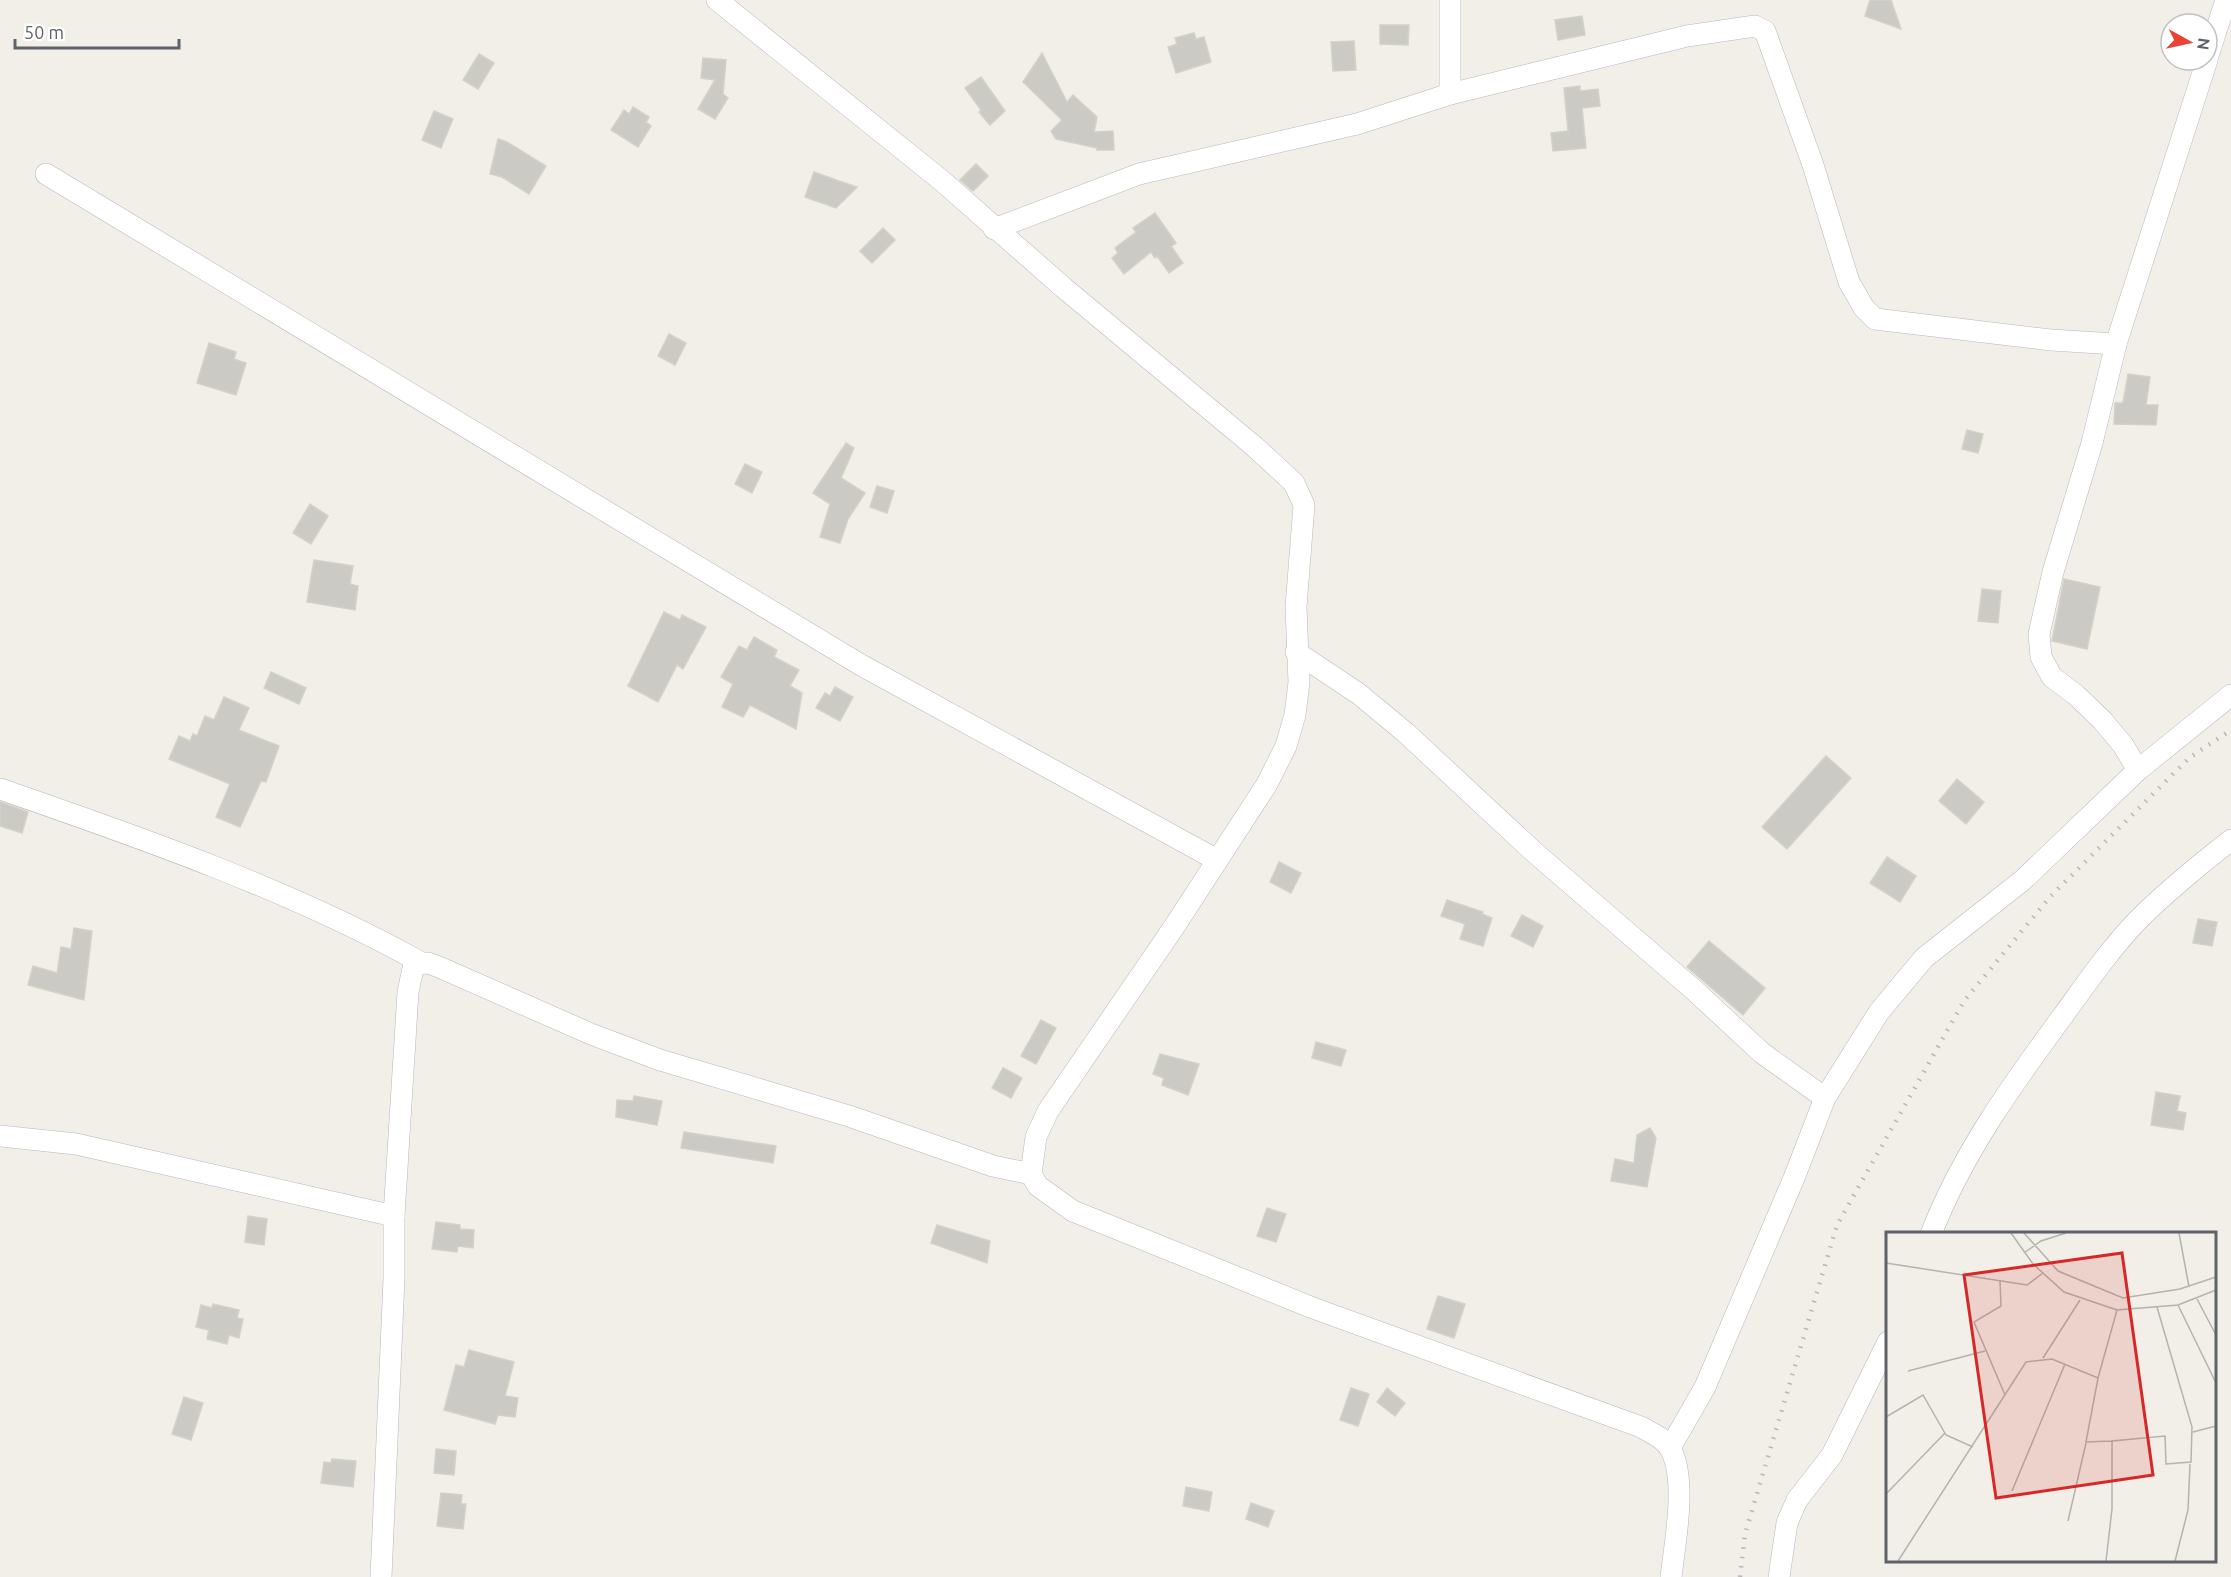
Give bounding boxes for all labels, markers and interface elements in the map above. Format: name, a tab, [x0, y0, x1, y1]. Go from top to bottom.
scale bar	[15, 12, 178, 50]
north arrow	[2159, 12, 2219, 72]
text: 50 m	[24, 22, 64, 42]
text: N	[2194, 37, 2214, 51]
inset map	[1886, 1232, 2216, 1562]

